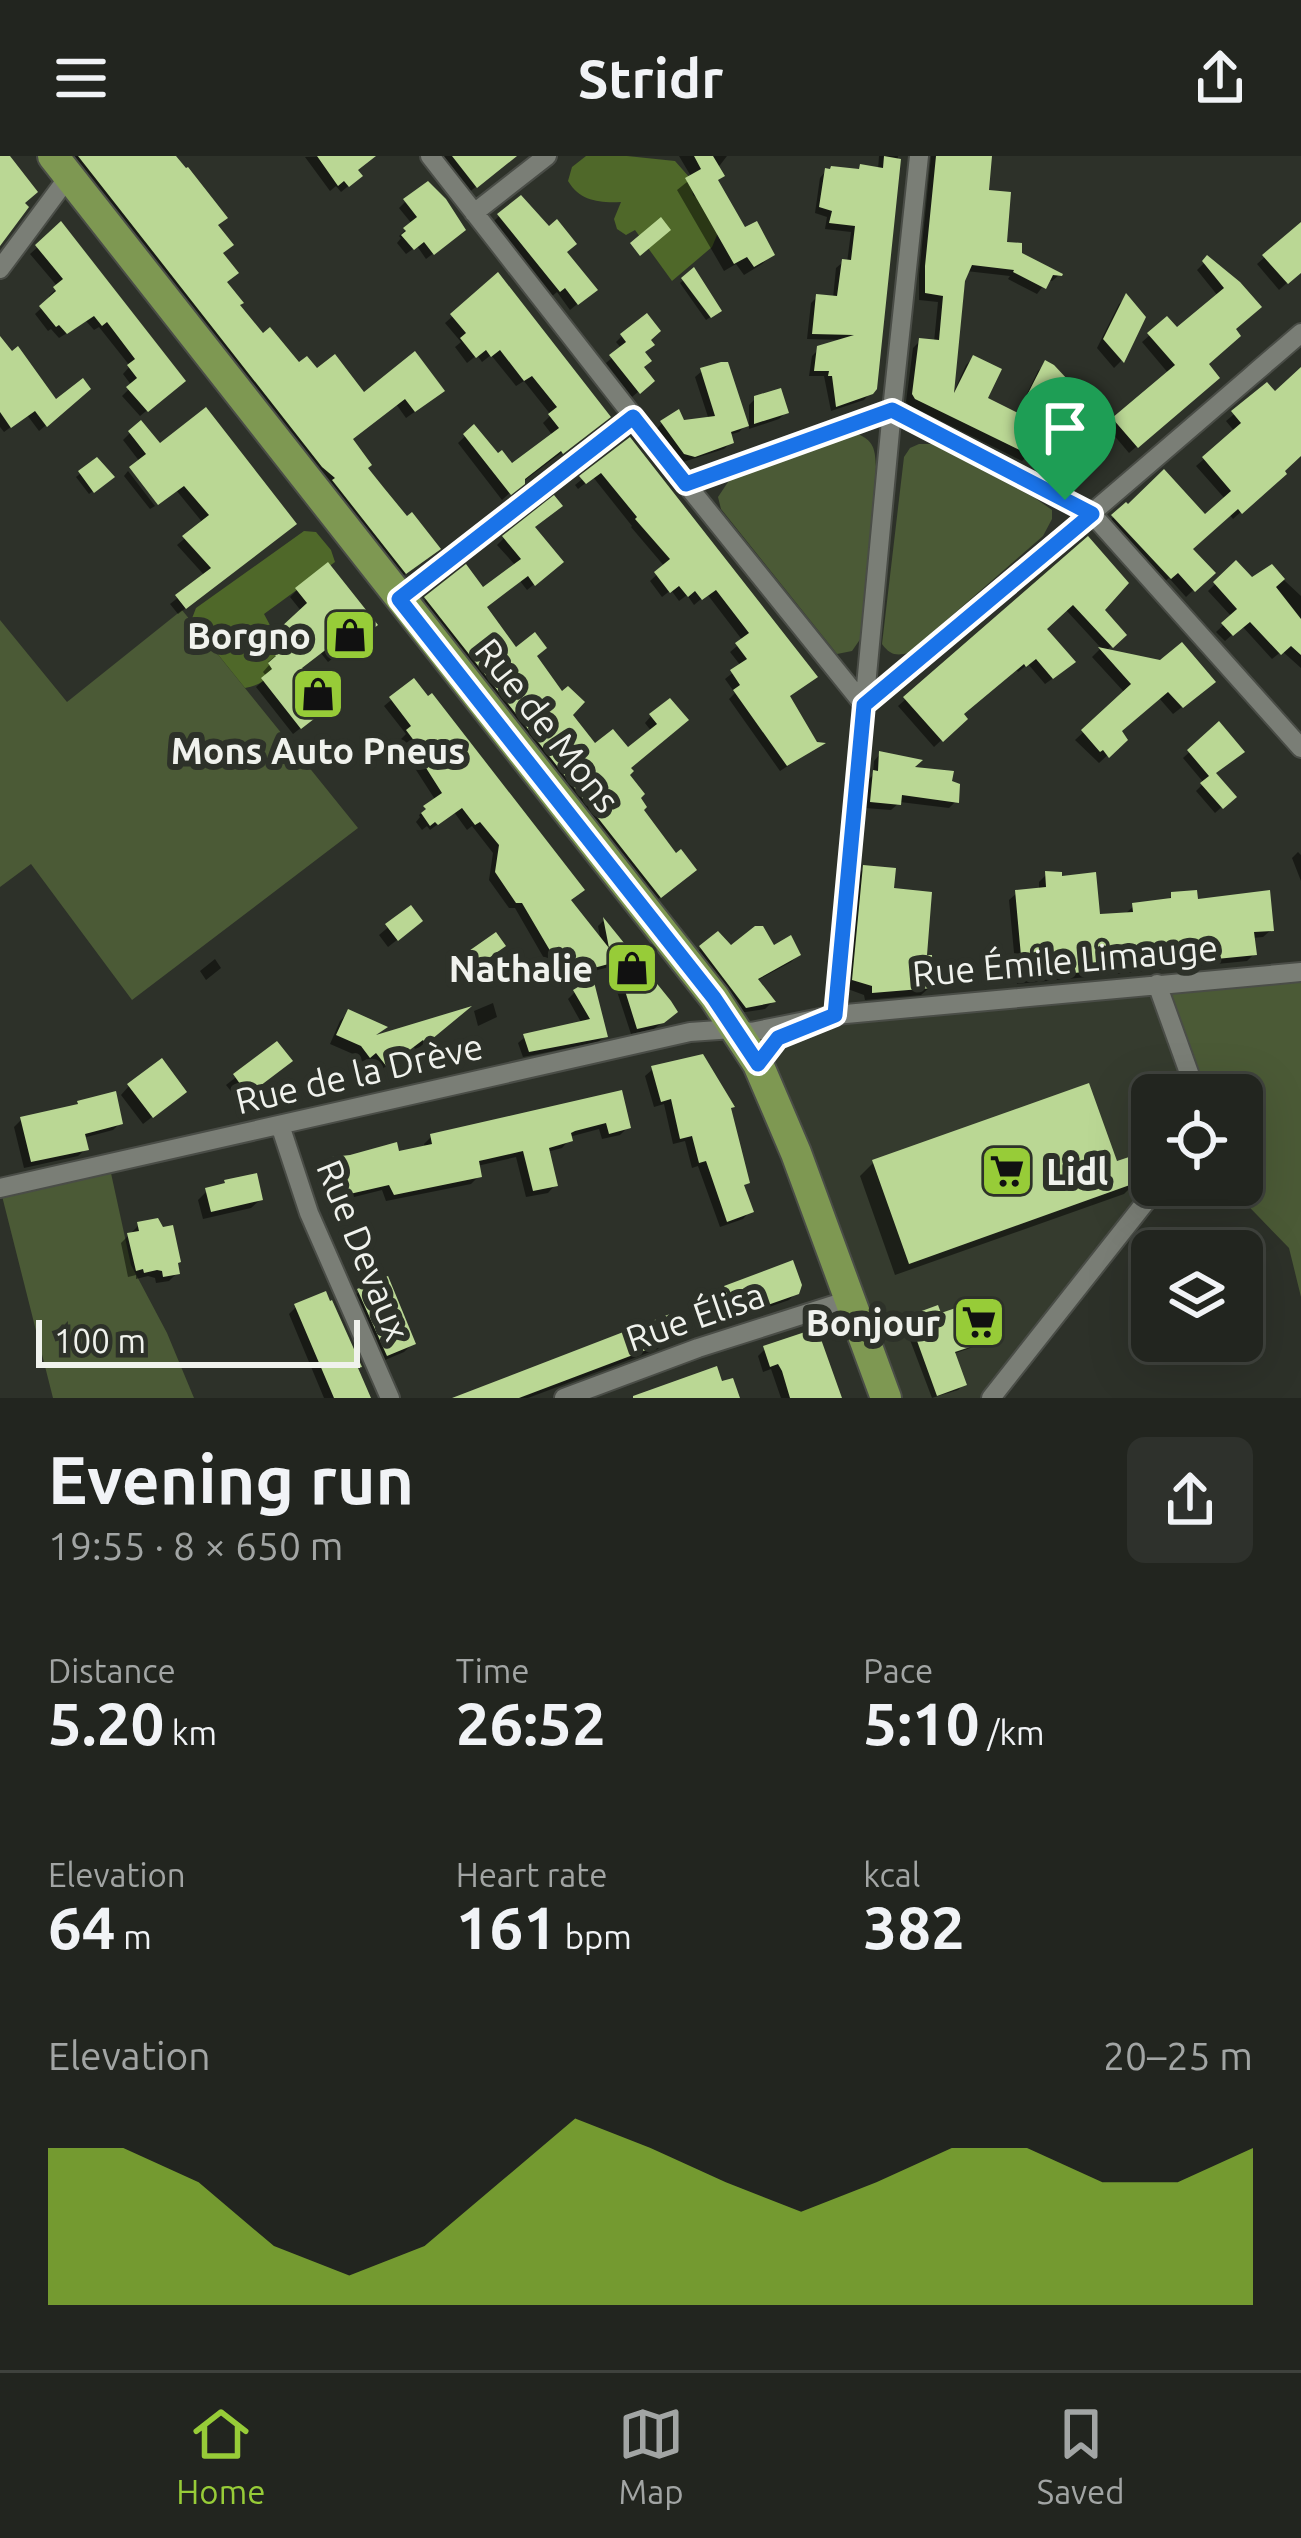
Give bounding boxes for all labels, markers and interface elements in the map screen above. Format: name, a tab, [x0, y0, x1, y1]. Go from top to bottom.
icon: menu	[48, 45, 114, 111]
icon: share	[1187, 45, 1253, 111]
text: Stridr	[578, 48, 723, 108]
pin	[1014, 377, 1116, 500]
icon: arrive	[1032, 395, 1098, 461]
shop icon: Borgno	[322, 607, 378, 663]
place label: Borgno	[187, 615, 311, 656]
street label: Rue de Mons	[468, 630, 628, 820]
shop icon: Mons Auto Pneus	[290, 666, 346, 722]
place label: Mons Auto Pneus	[171, 730, 465, 771]
street label: Rue Émile Limauge	[911, 926, 1219, 994]
shop icon: Nathalie	[604, 940, 660, 996]
place label: Nathalie	[449, 948, 593, 989]
street label: Rue de la Drève	[231, 1025, 487, 1121]
map controls	[1131, 1074, 1263, 1362]
button: locate	[1131, 1074, 1263, 1206]
supermarket icon: Lidl	[979, 1143, 1035, 1199]
place label: Lidl	[1046, 1151, 1108, 1192]
street label: Rue Devaux	[309, 1154, 419, 1346]
button: layers	[1131, 1230, 1263, 1362]
street label: Rue Élisa	[620, 1273, 770, 1359]
supermarket icon: Bonjour	[951, 1294, 1007, 1350]
place label: Bonjour	[806, 1302, 940, 1343]
scale bar	[36, 1314, 360, 1367]
text: 100 m	[54, 1322, 146, 1359]
button: share	[1127, 1437, 1253, 1563]
text: Evening run	[48, 1442, 414, 1516]
text: 19:55 · 8 × 650 m	[48, 1524, 343, 1567]
text: Distance	[48, 1652, 176, 1689]
text: Time	[456, 1652, 529, 1689]
text: Pace	[863, 1652, 933, 1689]
text: 5.20	[48, 1689, 164, 1756]
text: 26:52	[456, 1689, 606, 1756]
text: 5:10	[863, 1689, 980, 1756]
text: km	[164, 1714, 217, 1751]
text: /km	[980, 1714, 1045, 1751]
text: Elevation	[48, 1856, 186, 1893]
text: Heart rate	[456, 1856, 607, 1893]
text: kcal	[863, 1856, 920, 1893]
text: 64	[48, 1893, 116, 1960]
text: 161	[456, 1893, 557, 1960]
text: 382	[863, 1893, 965, 1960]
text: m	[116, 1918, 152, 1955]
text: bpm	[557, 1918, 632, 1955]
text: Elevation	[48, 2034, 211, 2077]
text: 20–25 m	[1103, 2034, 1253, 2077]
tab: Home	[176, 2401, 265, 2510]
tab: Map	[618, 2401, 684, 2510]
tab: Saved	[1037, 2401, 1125, 2510]

